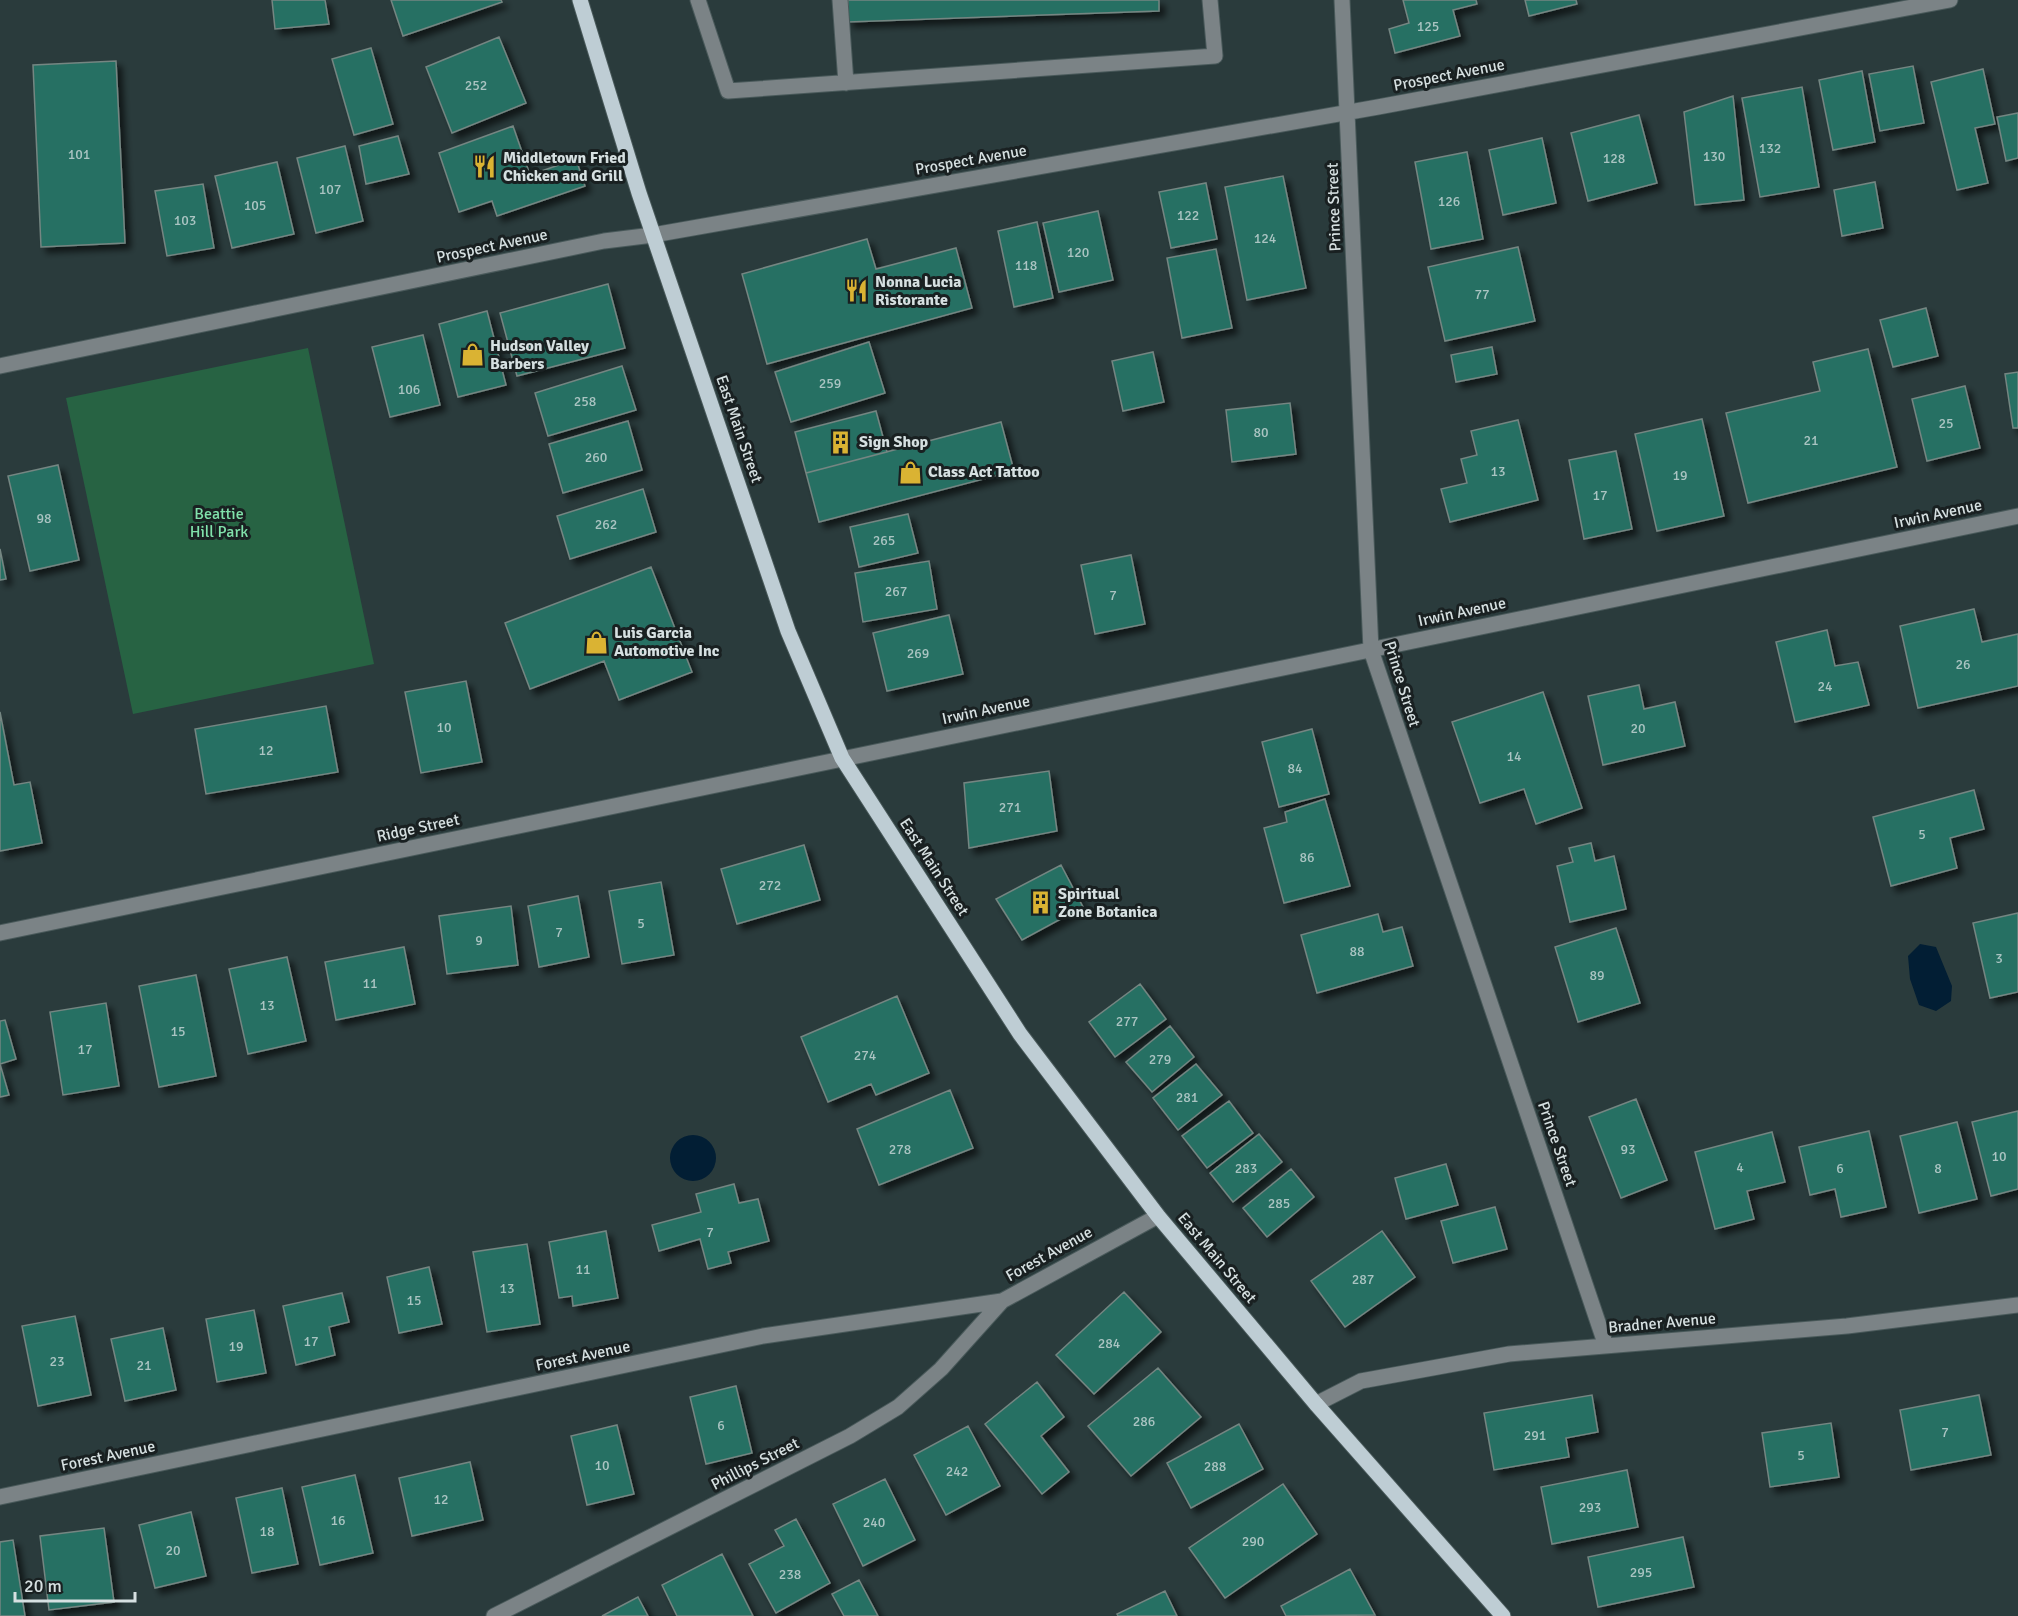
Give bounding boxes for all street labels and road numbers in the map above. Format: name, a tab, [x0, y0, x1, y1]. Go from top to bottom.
street label: Prospect Avenue	[1392, 54, 1506, 96]
street label: Prospect Avenue	[914, 140, 1028, 180]
street label: Prince Street	[1322, 162, 1346, 252]
street label: Prospect Avenue	[435, 224, 549, 268]
street label: East Main Street	[711, 373, 767, 486]
street label: Irwin Avenue	[1892, 495, 1984, 533]
street label: Irwin Avenue	[1416, 593, 1508, 631]
street label: Prince Street	[1379, 639, 1425, 730]
street label: Irwin Avenue	[940, 691, 1032, 729]
street label: Ridge Street	[375, 809, 462, 847]
street label: East Main Street	[895, 814, 973, 920]
street label: Prince Street	[1533, 1099, 1581, 1190]
street label: East Main Street	[1173, 1208, 1261, 1308]
street label: Forest Avenue	[1002, 1222, 1096, 1286]
street label: Bradner Avenue	[1607, 1308, 1717, 1338]
street label: Forest Avenue	[534, 1336, 632, 1376]
street label: Phillips Street	[708, 1433, 803, 1495]
street label: Forest Avenue	[59, 1436, 157, 1476]

